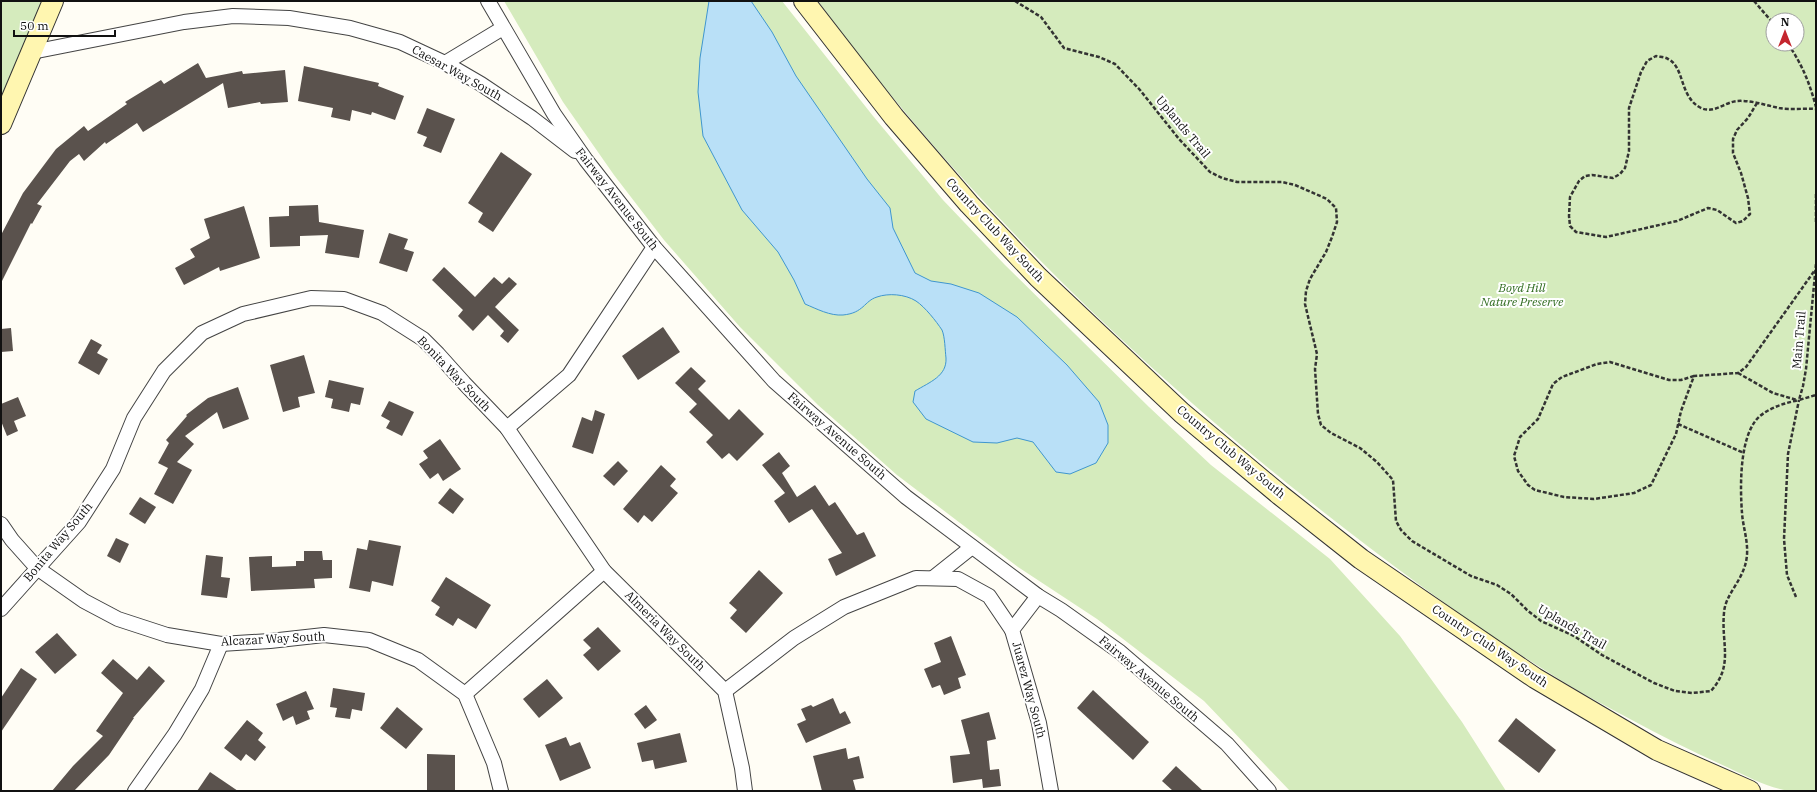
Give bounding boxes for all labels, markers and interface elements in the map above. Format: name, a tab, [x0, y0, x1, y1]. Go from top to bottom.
scale bar	[14, 12, 115, 38]
north arrow	[1765, 12, 1805, 52]
text: N	[1781, 15, 1790, 29]
text: 50 m	[20, 18, 49, 33]
street label: Caesar Way South	[410, 42, 505, 104]
street label: Uplands Trail	[1153, 92, 1214, 161]
street label: Fairway Avenue South	[573, 144, 662, 253]
street label: Country Club Way South	[943, 174, 1048, 285]
park label: Boyd Hill Nature Preserve	[1480, 280, 1564, 309]
street label: Main Trail	[1788, 310, 1809, 370]
street label: Bonita Way South	[414, 333, 495, 415]
street label: Fairway Avenue South	[785, 389, 890, 483]
street label: Country Club Way South	[1174, 402, 1289, 502]
street label: Bonita Way South	[20, 498, 96, 585]
street label: Almeria Way South	[622, 587, 709, 674]
street label: Country Club Way South	[1429, 601, 1552, 690]
street label: Uplands Trail	[1535, 601, 1610, 652]
street label: Alcazar Way South	[220, 628, 326, 649]
street label: Fairway Avenue South	[1096, 632, 1203, 725]
street label: Juarez Way South	[1009, 640, 1050, 740]

